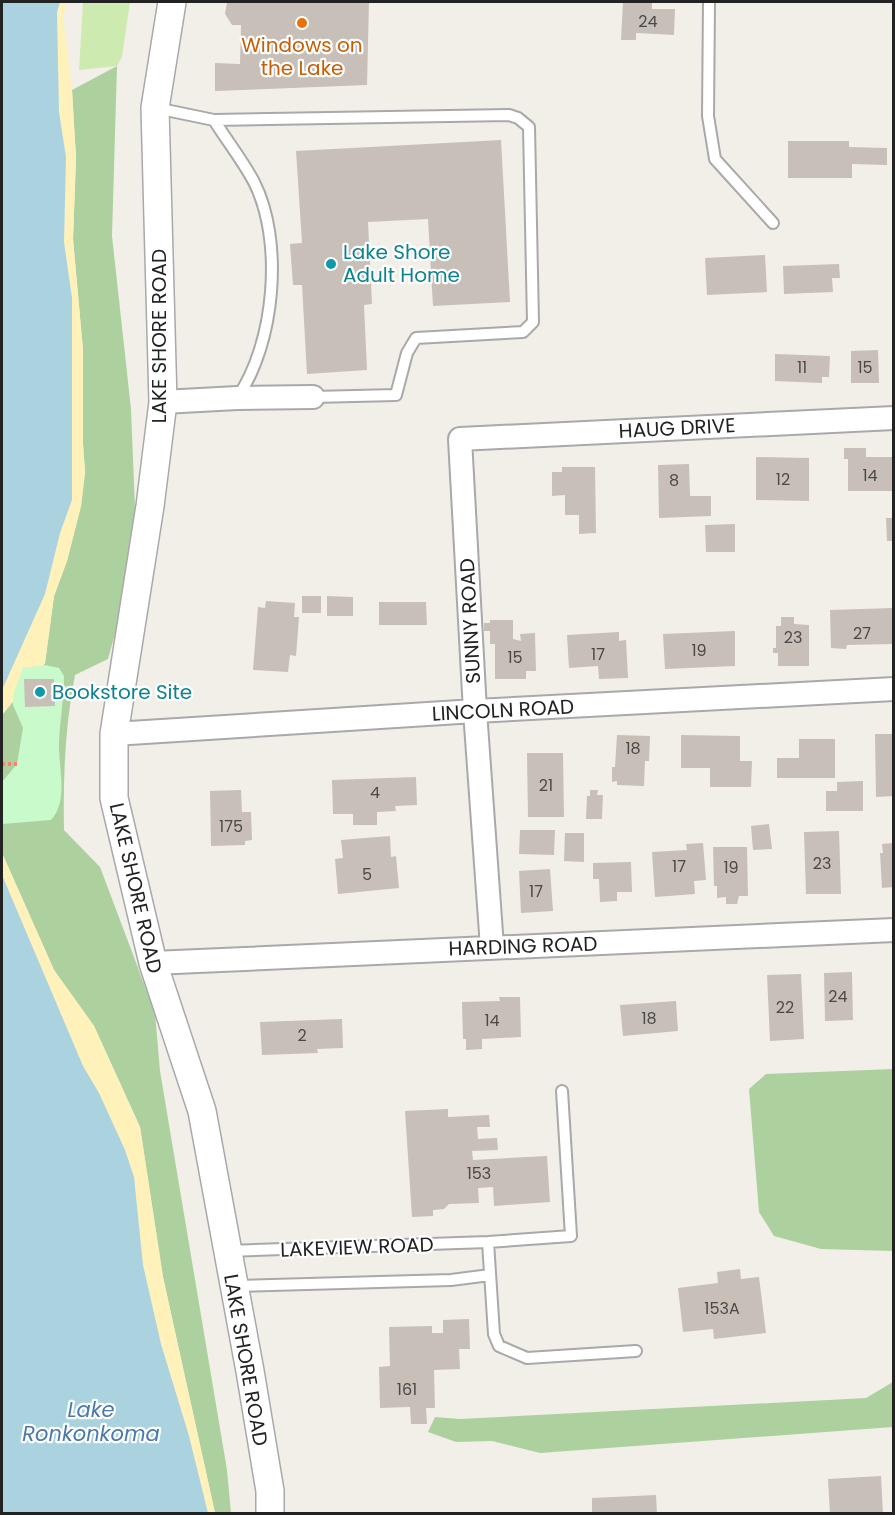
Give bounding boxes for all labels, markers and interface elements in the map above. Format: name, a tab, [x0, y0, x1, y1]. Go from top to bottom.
house number: 24	[638, 10, 658, 33]
marker: Windows on the Lake	[295, 16, 309, 30]
place label: Windows on the Lake	[241, 31, 363, 82]
place label: Lake Shore Adult Home	[343, 238, 460, 289]
street label: LAKE SHORE ROAD	[145, 249, 173, 423]
marker: Lake Shore Adult Home	[324, 257, 338, 271]
house number: 11	[797, 356, 807, 379]
house number: 15	[857, 356, 873, 379]
street label: HAUG DRIVE	[618, 411, 736, 445]
house number: 14	[862, 464, 878, 487]
house number: 12	[776, 468, 790, 491]
house number: 8	[669, 469, 679, 492]
street label: SUNNY ROAD	[453, 557, 487, 685]
house number: 27	[853, 622, 871, 645]
house number: 23	[784, 626, 802, 649]
house number: 19	[691, 639, 707, 662]
house number: 17	[591, 643, 605, 666]
house number: 15	[507, 646, 523, 669]
place label: Bookstore Site	[52, 678, 192, 706]
marker: Bookstore Site	[33, 685, 47, 699]
street label: LINCOLN ROAD	[431, 692, 575, 728]
house number: 18	[625, 737, 641, 760]
house number: 21	[539, 774, 553, 797]
house number: 4	[370, 781, 380, 804]
street label: LAKE SHORE ROAD	[103, 800, 169, 976]
house number: 175	[219, 815, 243, 838]
house number: 23	[813, 852, 831, 875]
house number: 17	[672, 855, 686, 878]
house number: 19	[723, 856, 739, 879]
house number: 5	[362, 863, 372, 886]
house number: 17	[529, 880, 543, 903]
street label: HARDING ROAD	[448, 929, 598, 963]
house number: 24	[828, 985, 848, 1008]
house number: 22	[776, 996, 794, 1019]
house number: 18	[641, 1007, 657, 1030]
house number: 14	[484, 1009, 500, 1032]
house number: 2	[297, 1024, 307, 1047]
house number: 153	[467, 1162, 491, 1185]
street label: LAKEVIEW ROAD	[280, 1230, 434, 1264]
street label: LAKE SHORE ROAD	[217, 1272, 275, 1448]
house number: 153A	[704, 1297, 740, 1320]
house number: 161	[397, 1378, 417, 1401]
water label: Lake Ronkonkoma	[22, 1395, 160, 1448]

